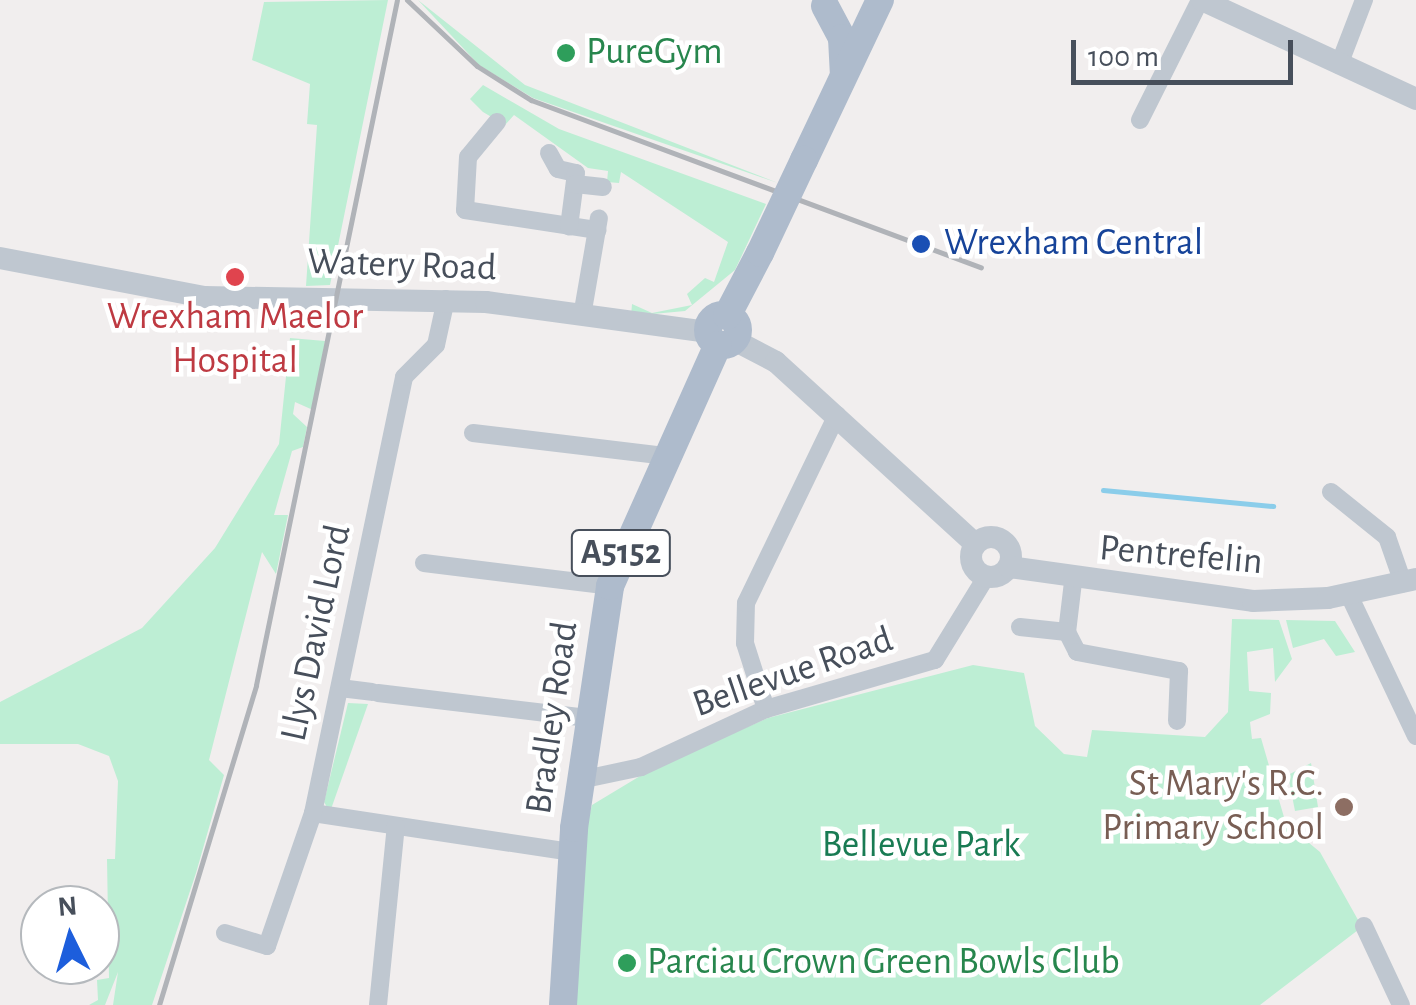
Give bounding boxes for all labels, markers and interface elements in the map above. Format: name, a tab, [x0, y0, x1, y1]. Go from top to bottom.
scale bar	[1076, 20, 1298, 82]
place label: PureGym	[586, 30, 723, 76]
marker: PureGym	[555, 42, 577, 64]
text: 100 m	[1088, 42, 1159, 72]
place label: Wrexham Central	[944, 221, 1203, 267]
marker: Wrexham Central	[908, 231, 934, 257]
street label: Watery Road	[307, 240, 497, 292]
marker: Wrexham Maelor Hospital	[222, 264, 248, 290]
place label: Wrexham Maelor Hospital	[107, 295, 363, 384]
street label: Llys David Lord	[272, 521, 362, 745]
road number: A5152	[568, 523, 674, 583]
street label: Pentrefelin	[1097, 526, 1265, 586]
street label: Bellevue Road	[687, 617, 899, 729]
street label: Bradley Road	[517, 619, 589, 817]
place label: St Mary's R.C. Primary School	[1102, 762, 1324, 852]
marker: St Mary's R.C. Primary School	[1333, 796, 1355, 818]
park label: Bellevue Park	[822, 823, 1020, 869]
north arrow	[20, 885, 120, 985]
text: N	[57, 892, 78, 922]
place label: Parciau Crown Green Bowls Club	[647, 940, 1120, 986]
marker: Parciau Crown Green Bowls Club	[616, 952, 638, 974]

